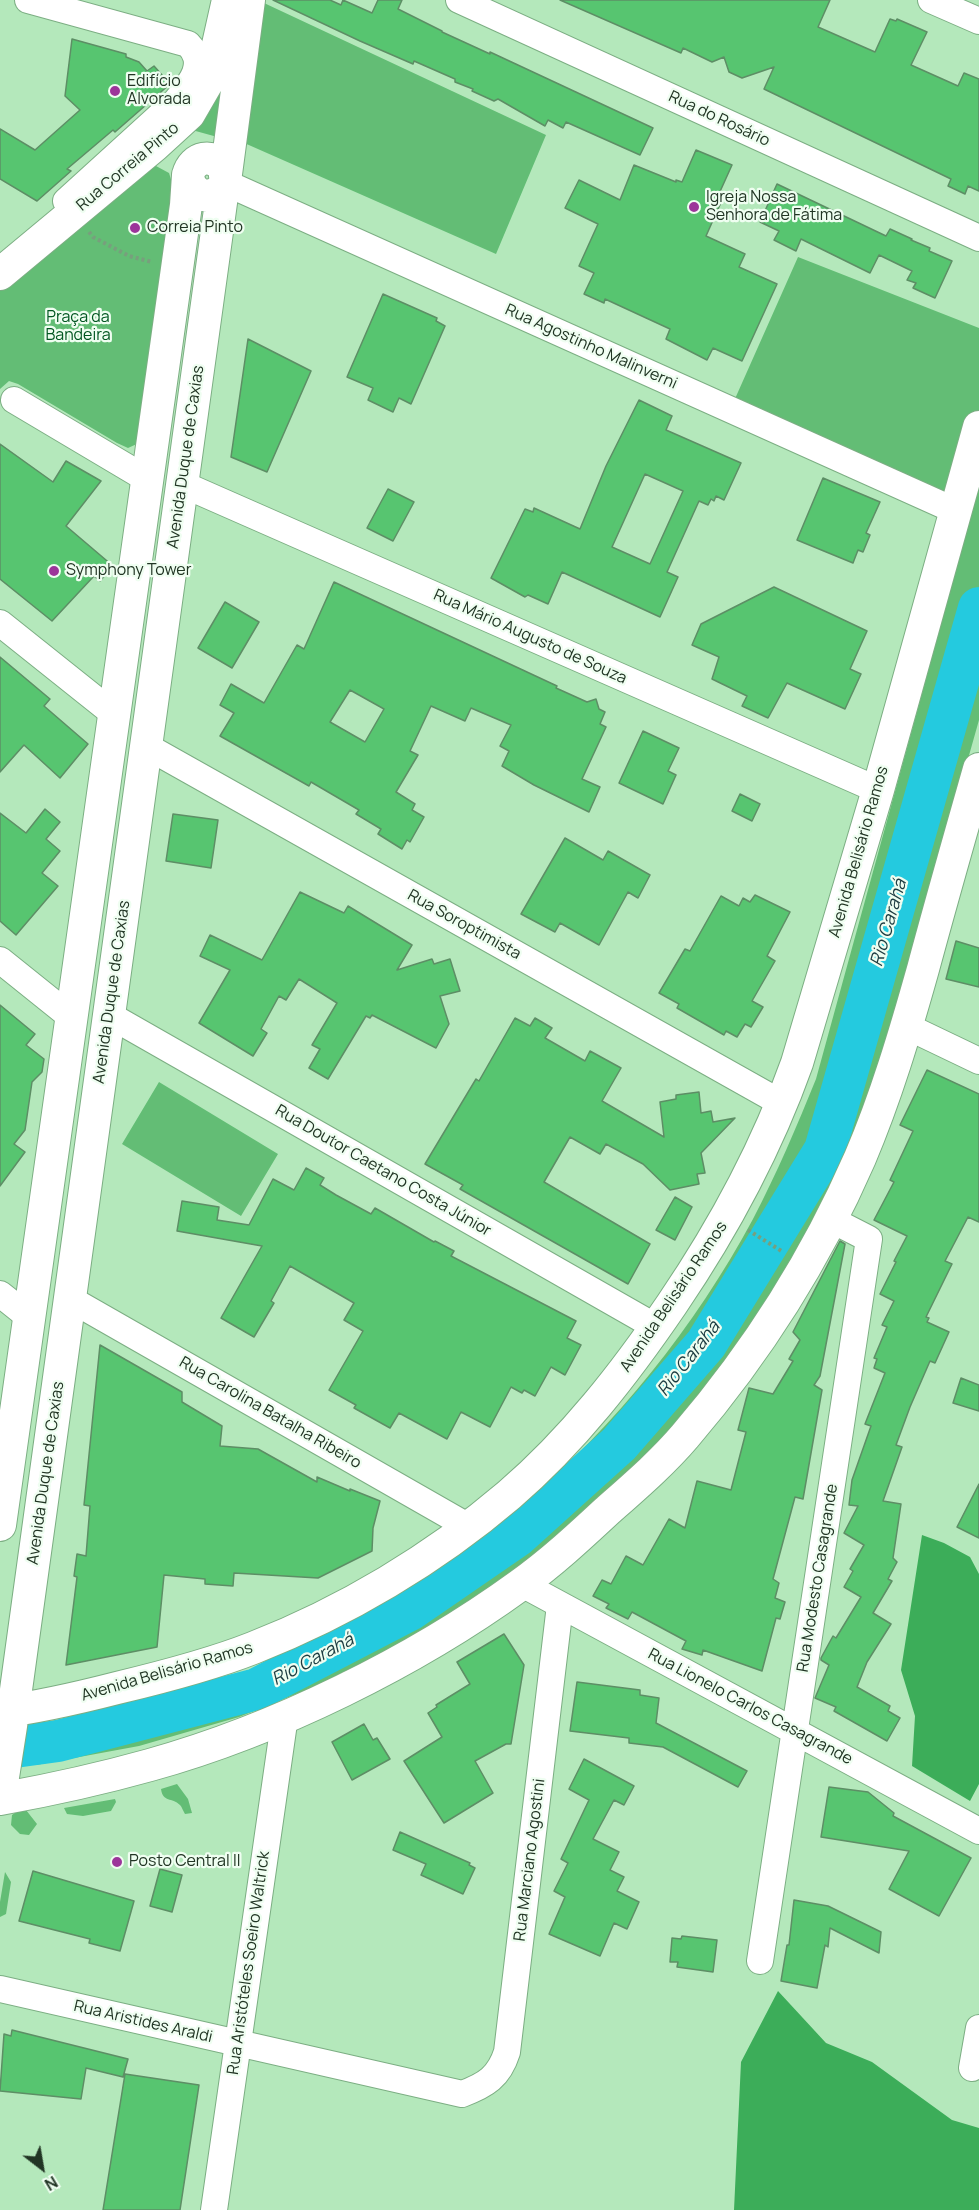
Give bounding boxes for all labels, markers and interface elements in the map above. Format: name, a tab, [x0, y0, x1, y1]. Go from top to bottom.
place label: Edifício Alvorada	[127, 72, 191, 110]
marker: Edifício Alvorada	[108, 84, 122, 98]
street label: Rua do Rosário	[665, 87, 773, 151]
street label: Rua Correia Pinto	[73, 119, 183, 215]
place label: Igreja Nossa Senhora de Fátima	[706, 188, 842, 226]
marker: Igreja Nossa Senhora de Fátima	[687, 200, 701, 214]
place label: Correia Pinto	[147, 218, 243, 238]
marker: Correia Pinto	[128, 221, 142, 235]
street label: Rua Agostinho Malinverni	[502, 300, 680, 394]
park label: Praça da Bandeira	[45, 308, 111, 346]
street label: Avenida Duque de Caxias	[164, 364, 208, 550]
place label: Symphony Tower	[66, 561, 191, 581]
marker: Symphony Tower	[47, 564, 61, 578]
street label: Rua Mário Augusto de Souza	[430, 586, 630, 688]
street label: Avenida Belisário Ramos	[825, 764, 893, 940]
water label: Rio Carahá	[866, 877, 912, 969]
street label: Rua Soroptimista	[404, 886, 524, 964]
street label: Avenida Duque de Caxias	[90, 899, 134, 1085]
street label: Rua Doutor Caetano Costa Júnior	[272, 1101, 494, 1241]
street label: Avenida Belisário Ramos	[616, 1218, 732, 1376]
water label: Rio Carahá	[653, 1317, 725, 1401]
street label: Rua Carolina Batalha Ribeiro	[176, 1353, 364, 1473]
street label: Avenida Duque de Caxias	[24, 1380, 68, 1566]
street label: Rua Modesto Casagrande	[794, 1483, 842, 1673]
water label: Rio Carahá	[268, 1629, 358, 1691]
street label: Avenida Belisário Ramos	[79, 1638, 255, 1706]
street label: Rua Lionelo Carlos Casagrande	[644, 1645, 856, 1769]
street label: Rua Marciano Agostini	[510, 1778, 550, 1942]
street label: Rua Aristóteles Soeiro Waltrick	[224, 1850, 274, 2076]
place label: Posto Central II	[129, 1852, 240, 1872]
marker: Posto Central II	[110, 1855, 124, 1869]
street label: Rua Aristides Araldi	[72, 1997, 214, 2047]
north arrow	[12, 2138, 72, 2198]
text: N	[41, 2171, 62, 2196]

